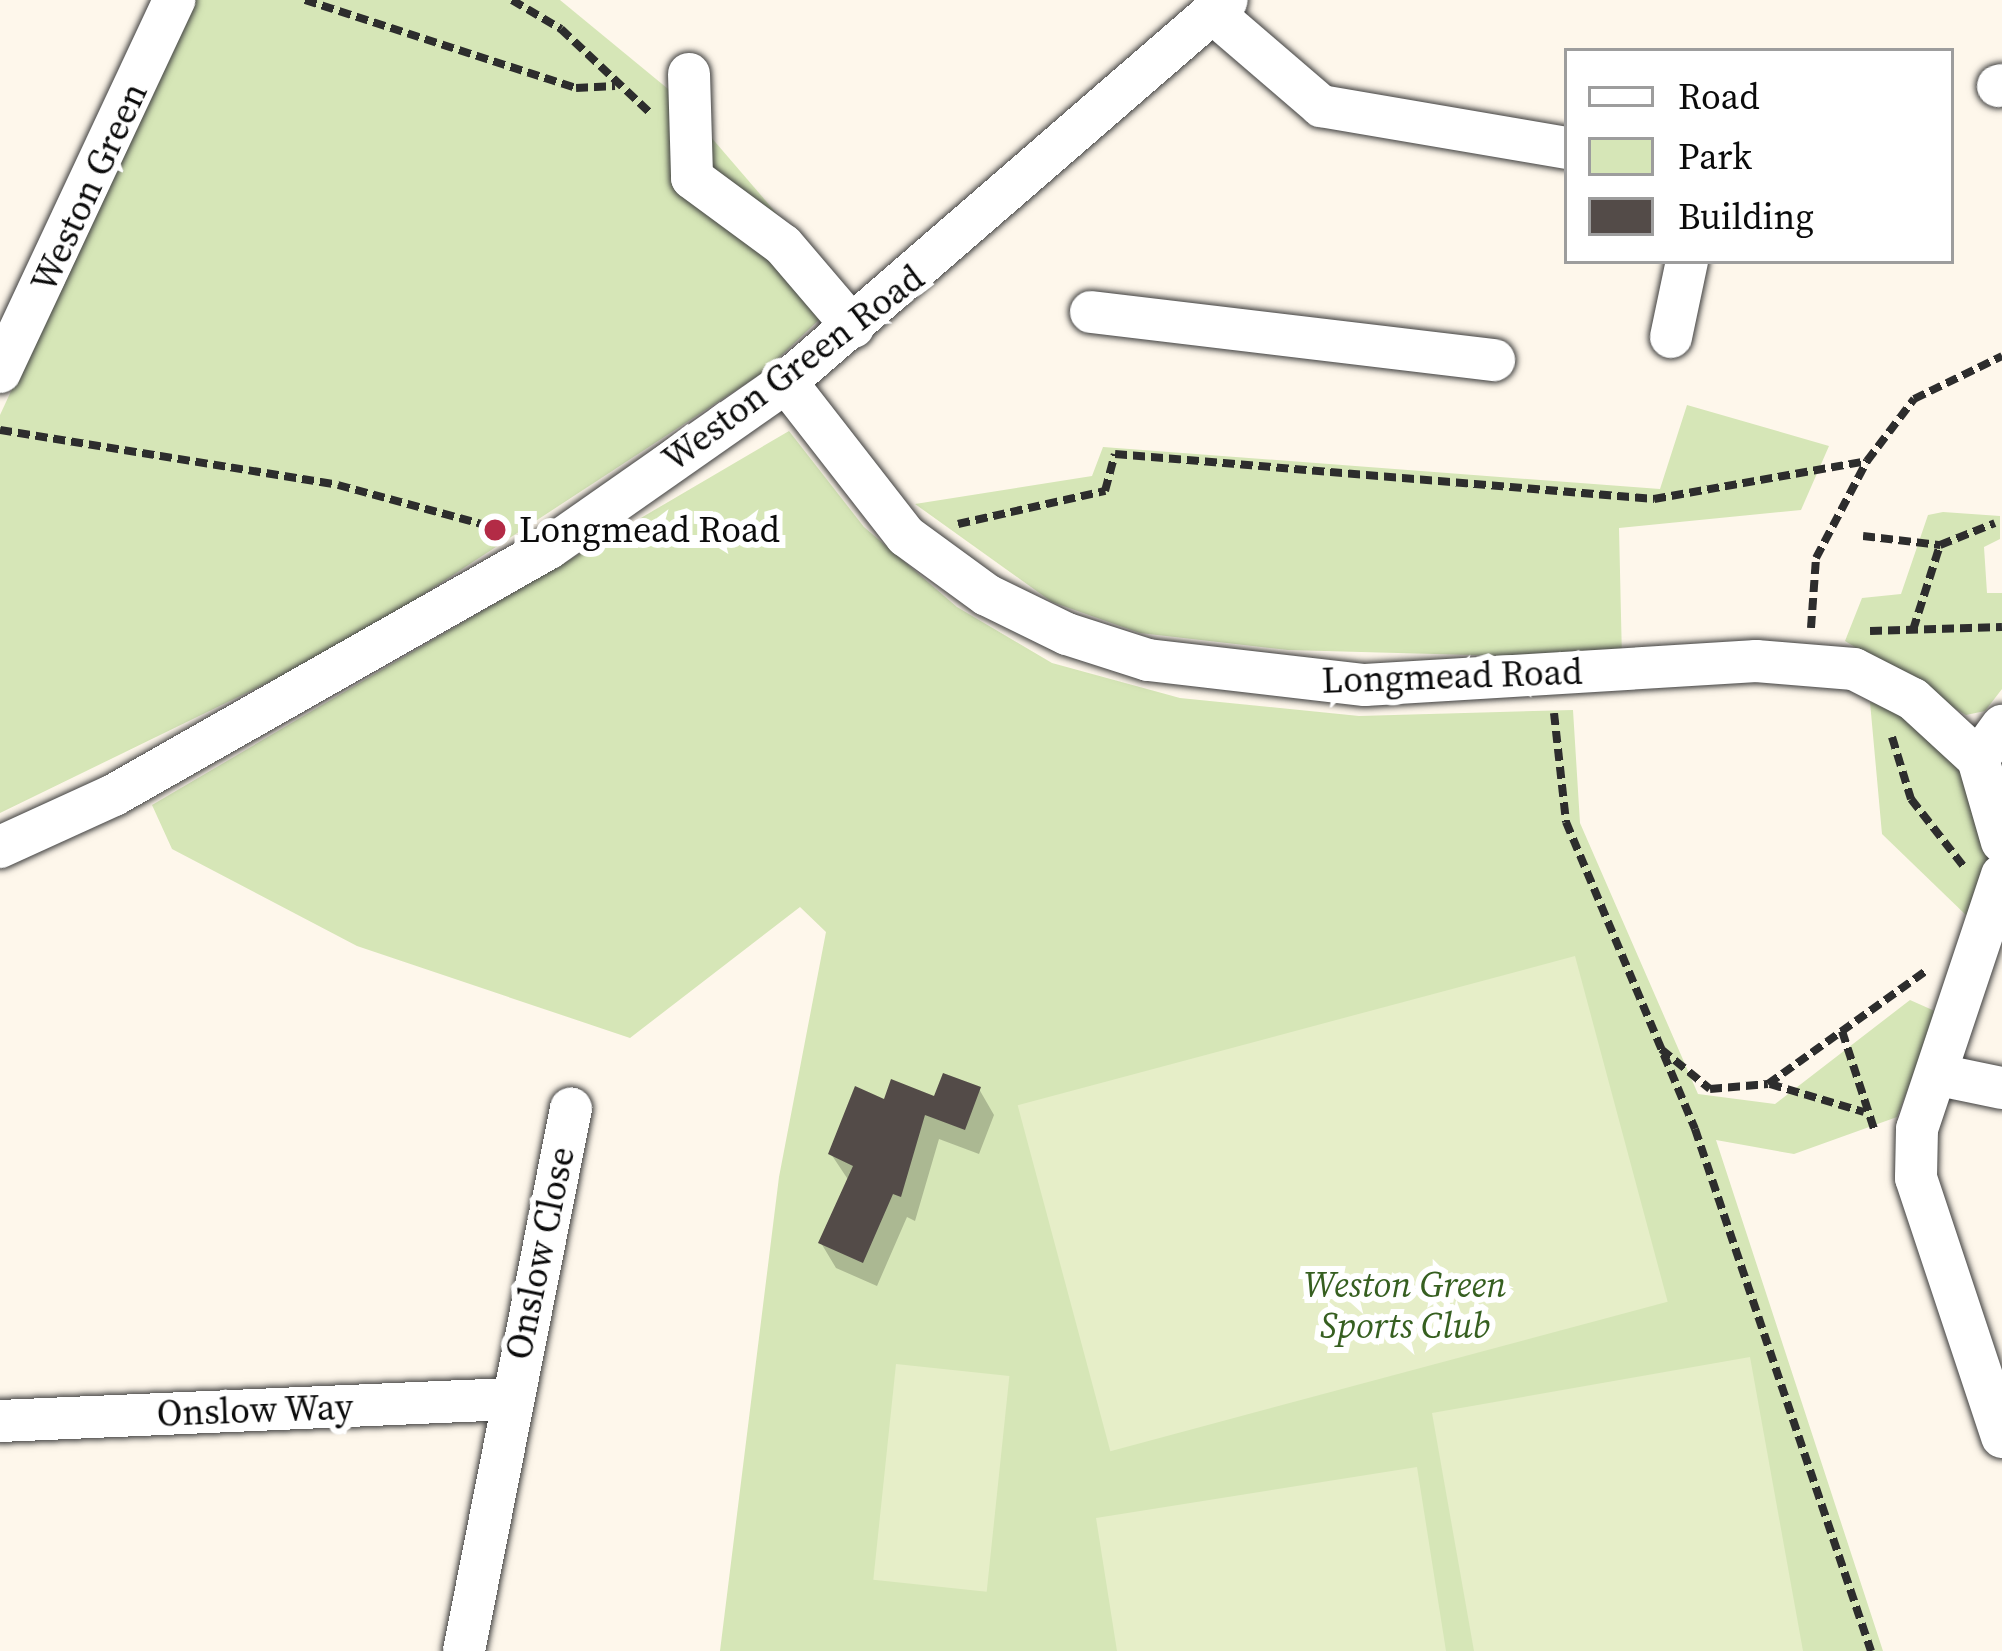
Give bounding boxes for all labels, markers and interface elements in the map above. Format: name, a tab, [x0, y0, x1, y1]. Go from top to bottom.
legend	[1564, 48, 1954, 264]
text: Road	[1678, 72, 1760, 121]
street label: Weston Green	[22, 76, 156, 298]
text: Park	[1678, 132, 1752, 181]
text: Building	[1678, 192, 1814, 241]
street label: Weston Green Road	[654, 256, 932, 480]
place label: Longmead Road	[519, 508, 780, 552]
marker: Longmead Road	[482, 517, 508, 543]
street label: Longmead Road	[1321, 650, 1583, 702]
street label: Onslow Close	[496, 1143, 584, 1363]
park label: Weston Green Sports Club	[1304, 1262, 1506, 1347]
street label: Onslow Way	[156, 1385, 354, 1435]

